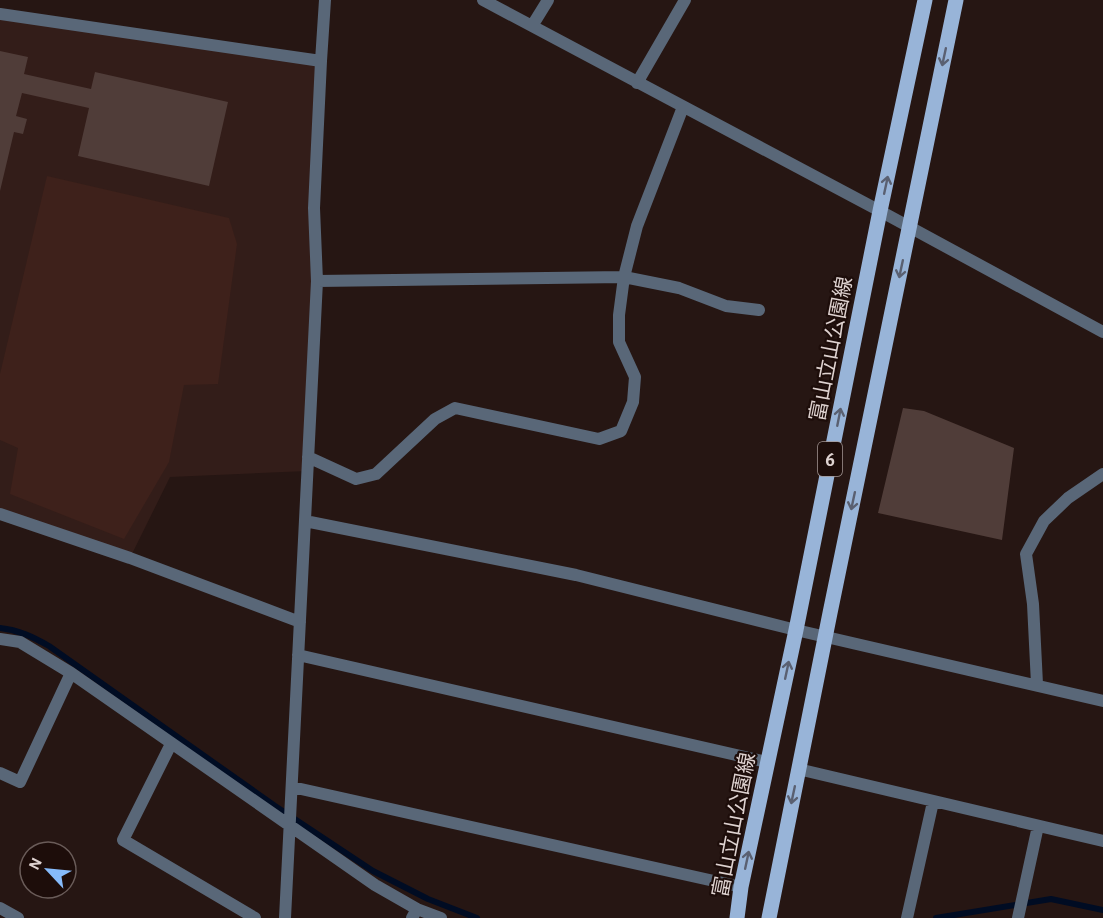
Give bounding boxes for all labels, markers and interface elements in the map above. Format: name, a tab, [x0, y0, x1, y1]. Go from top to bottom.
one-way arrow	[938, 47, 949, 67]
one-way arrow	[881, 175, 892, 195]
one-way arrow	[895, 259, 906, 278]
street label: 富山立山公園線	[806, 275, 856, 423]
one-way arrow	[834, 408, 845, 427]
road number: 6	[818, 442, 842, 476]
one-way arrow	[847, 491, 858, 510]
one-way arrow	[782, 660, 794, 679]
street label: 富山立山公園線	[709, 751, 759, 899]
one-way arrow	[787, 785, 798, 804]
north arrow	[18, 840, 78, 900]
one-way arrow	[742, 851, 753, 871]
text: N	[26, 855, 45, 872]

